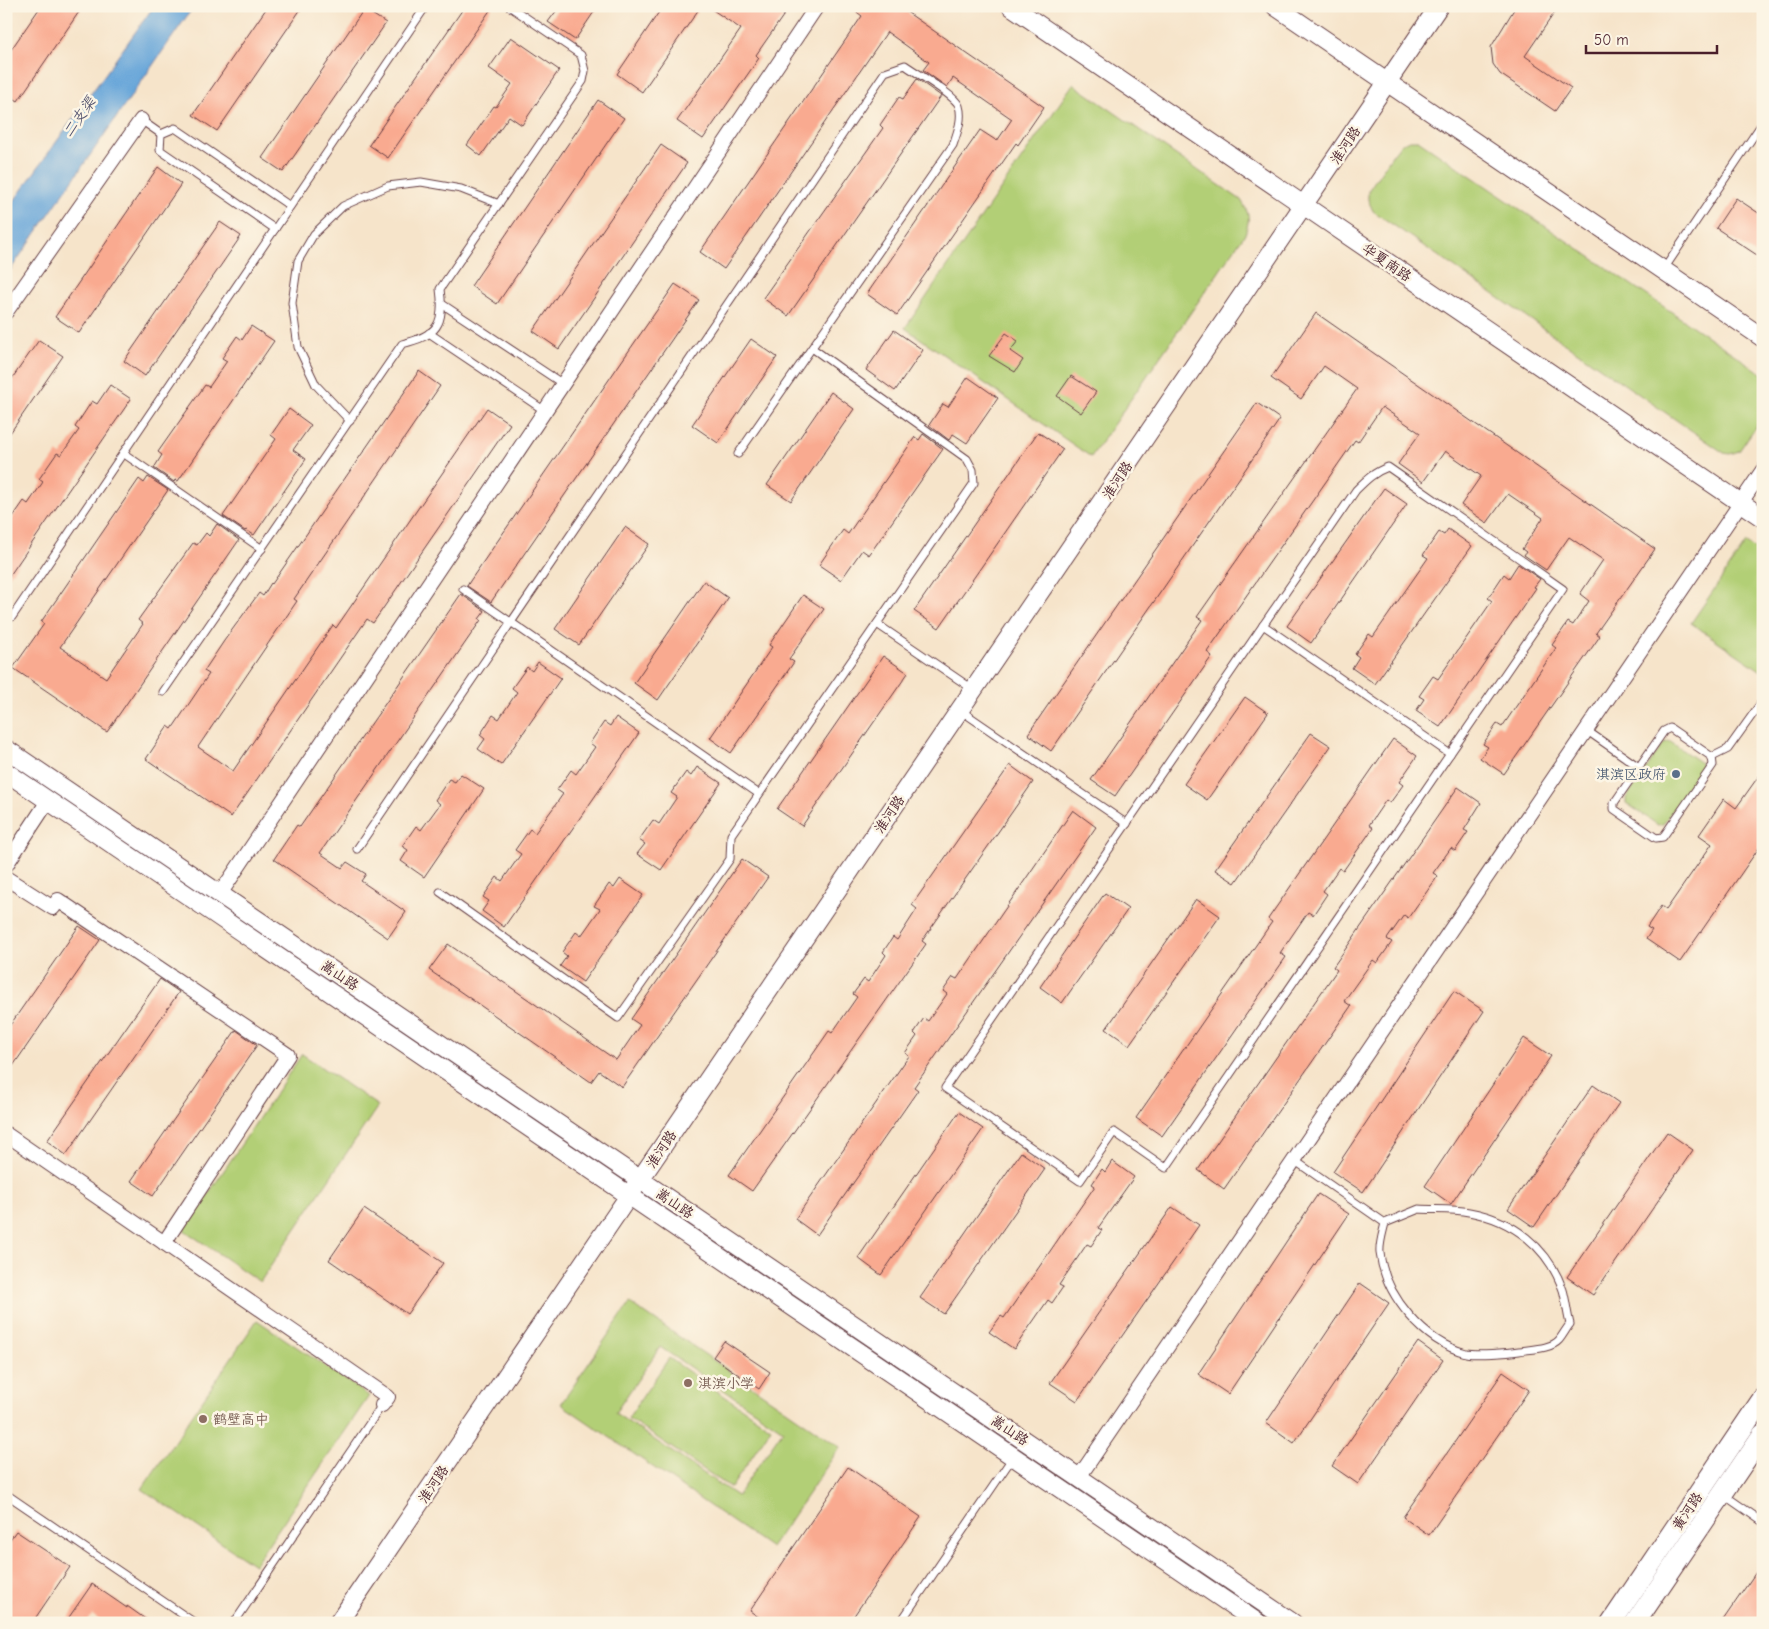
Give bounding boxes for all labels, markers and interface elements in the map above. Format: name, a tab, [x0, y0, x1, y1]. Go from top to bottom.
scale bar	[1586, 22, 1718, 54]
text: 50 m	[1594, 31, 1629, 49]
water label: 二支渠	[59, 92, 100, 141]
street label: 淮河路	[1327, 123, 1364, 167]
street label: 华夏南路	[1359, 240, 1415, 285]
street label: 淮河路	[1099, 458, 1136, 502]
place label: 淇滨区政府	[1596, 766, 1666, 783]
marker: 淇滨区政府	[1670, 768, 1682, 780]
street label: 淮河路	[871, 792, 908, 836]
street label: 嵩山路	[318, 957, 362, 994]
street label: 淮河路	[643, 1127, 680, 1171]
street label: 嵩山路	[653, 1185, 697, 1222]
place label: 淇滨小学	[698, 1375, 754, 1392]
marker: 淇滨小学	[682, 1377, 694, 1389]
place label: 鹤壁高中	[213, 1411, 269, 1428]
street label: 嵩山路	[988, 1412, 1032, 1449]
marker: 鹤壁高中	[197, 1413, 209, 1425]
street label: 淮河路	[415, 1462, 452, 1506]
street label: 黄河路	[1669, 1489, 1706, 1533]

